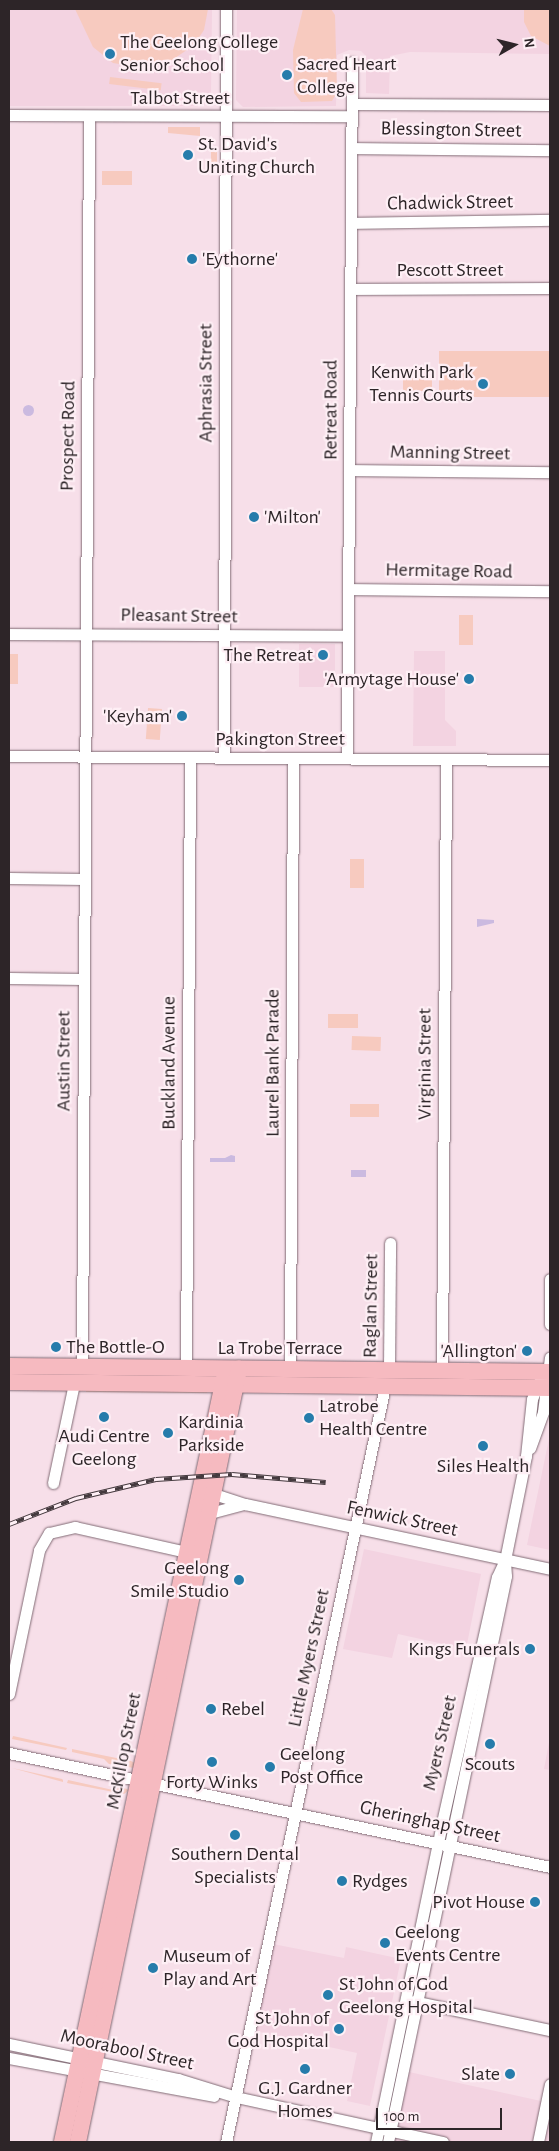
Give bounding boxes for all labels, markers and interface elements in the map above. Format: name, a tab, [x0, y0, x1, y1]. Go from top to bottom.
north arrow	[489, 20, 539, 70]
place label: The Geelong College Senior School	[120, 30, 278, 77]
text: N	[521, 37, 536, 49]
marker: The Geelong College Senior School	[104, 48, 116, 60]
place label: Sacred Heart College	[297, 52, 396, 99]
marker: Sacred Heart College	[281, 69, 293, 81]
street label: Talbot Street	[130, 86, 230, 110]
street label: Blessington Street	[380, 117, 522, 143]
place label: St. David's Uniting Church	[198, 132, 315, 179]
marker: St. David's Uniting Church	[182, 149, 194, 161]
street label: Chadwick Street	[387, 190, 513, 216]
place label: 'Eythorne'	[202, 247, 278, 271]
marker: 'Eythorne'	[186, 253, 198, 265]
street label: Pescott Street	[397, 258, 503, 282]
street label: Aphrasia Street	[194, 324, 218, 442]
street label: Retreat Road	[319, 360, 343, 460]
place label: Kenwith Park Tennis Courts	[369, 360, 473, 407]
marker: Kenwith Park Tennis Courts	[477, 378, 489, 390]
street label: Prospect Road	[55, 381, 81, 491]
street label: Manning Street	[390, 440, 510, 466]
place label: 'Milton'	[264, 505, 321, 529]
marker: 'Milton'	[248, 511, 260, 523]
street label: Hermitage Road	[385, 558, 513, 584]
street label: Pleasant Street	[120, 603, 238, 629]
place label: The Retreat	[223, 643, 313, 667]
marker: The Retreat	[317, 649, 329, 661]
place label: 'Armytage House'	[324, 667, 459, 691]
marker: 'Armytage House'	[463, 673, 475, 685]
place label: 'Keyham'	[103, 704, 172, 728]
marker: 'Keyham'	[176, 710, 188, 722]
street label: Pakington Street	[215, 727, 345, 751]
street label: Laurel Bank Parade	[261, 989, 285, 1137]
street label: Buckland Avenue	[157, 996, 181, 1130]
street label: Virginia Street	[413, 1008, 437, 1120]
street label: Austin Street	[52, 1011, 76, 1111]
street label: Raglan Street	[358, 1254, 384, 1358]
place label: The Bottle-O	[66, 1335, 165, 1359]
street label: La Trobe Terrace	[218, 1336, 342, 1360]
place label: 'Allington'	[440, 1339, 517, 1363]
marker: The Bottle-O	[50, 1341, 62, 1353]
marker: 'Allington'	[521, 1345, 533, 1357]
place label: Latrobe Health Centre	[319, 1394, 427, 1441]
place label: Kardinia Parkside	[178, 1410, 244, 1457]
marker: Audi Centre Geelong	[98, 1411, 110, 1423]
marker: Latrobe Health Centre	[303, 1412, 315, 1424]
place label: Audi Centre Geelong	[58, 1425, 150, 1472]
marker: Kardinia Parkside	[162, 1427, 174, 1439]
marker: Siles Health	[477, 1440, 489, 1452]
place label: Siles Health	[437, 1454, 529, 1478]
street label: Fenwick Street	[344, 1496, 460, 1542]
place label: Geelong Smile Studio	[130, 1556, 229, 1603]
marker: Geelong Smile Studio	[233, 1574, 245, 1586]
street label: Little Myers Street	[283, 1587, 335, 1729]
place label: Kings Funerals	[408, 1637, 520, 1661]
marker: Kings Funerals	[524, 1643, 536, 1655]
street label: McKillop Street	[101, 1691, 147, 1811]
street label: Myers Street	[417, 1693, 463, 1793]
place label: Rebel	[221, 1697, 265, 1721]
marker: Rebel	[205, 1703, 217, 1715]
marker: Scouts	[484, 1738, 496, 1750]
place label: Geelong Post Office	[280, 1743, 363, 1790]
place label: Scouts	[465, 1752, 515, 1776]
marker: Forty Winks	[206, 1756, 218, 1768]
marker: Geelong Post Office	[264, 1761, 276, 1773]
place label: Forty Winks	[166, 1770, 258, 1794]
street label: Gheringhap Street	[358, 1795, 502, 1849]
marker: Southern Dental Specialists	[229, 1829, 241, 1841]
place label: Southern Dental Specialists	[171, 1843, 299, 1890]
place label: Rydges	[352, 1869, 408, 1893]
marker: Rydges	[336, 1875, 348, 1887]
place label: Pivot House	[432, 1890, 525, 1914]
marker: Pivot House	[529, 1896, 541, 1908]
place label: Geelong Events Centre	[395, 1920, 500, 1967]
marker: Geelong Events Centre	[379, 1937, 391, 1949]
place label: Museum of Play and Art	[163, 1944, 256, 1991]
marker: Museum of Play and Art	[147, 1962, 159, 1974]
place label: St John of God Geelong Hospital	[339, 1972, 473, 2019]
marker: St John of God Geelong Hospital	[321, 1988, 335, 2002]
place label: St John of God Hospital	[228, 2006, 329, 2053]
marker: St John of God Hospital	[333, 2023, 345, 2035]
street label: Moorabool Street	[58, 2024, 196, 2076]
place label: Slate	[461, 2062, 500, 2086]
marker: G.J. Gardner Homes	[299, 2063, 311, 2075]
marker: Slate	[504, 2068, 516, 2080]
place label: G.J. Gardner Homes	[258, 2077, 352, 2124]
scale bar	[379, 2098, 505, 2130]
text: 100 m	[384, 2109, 419, 2124]

